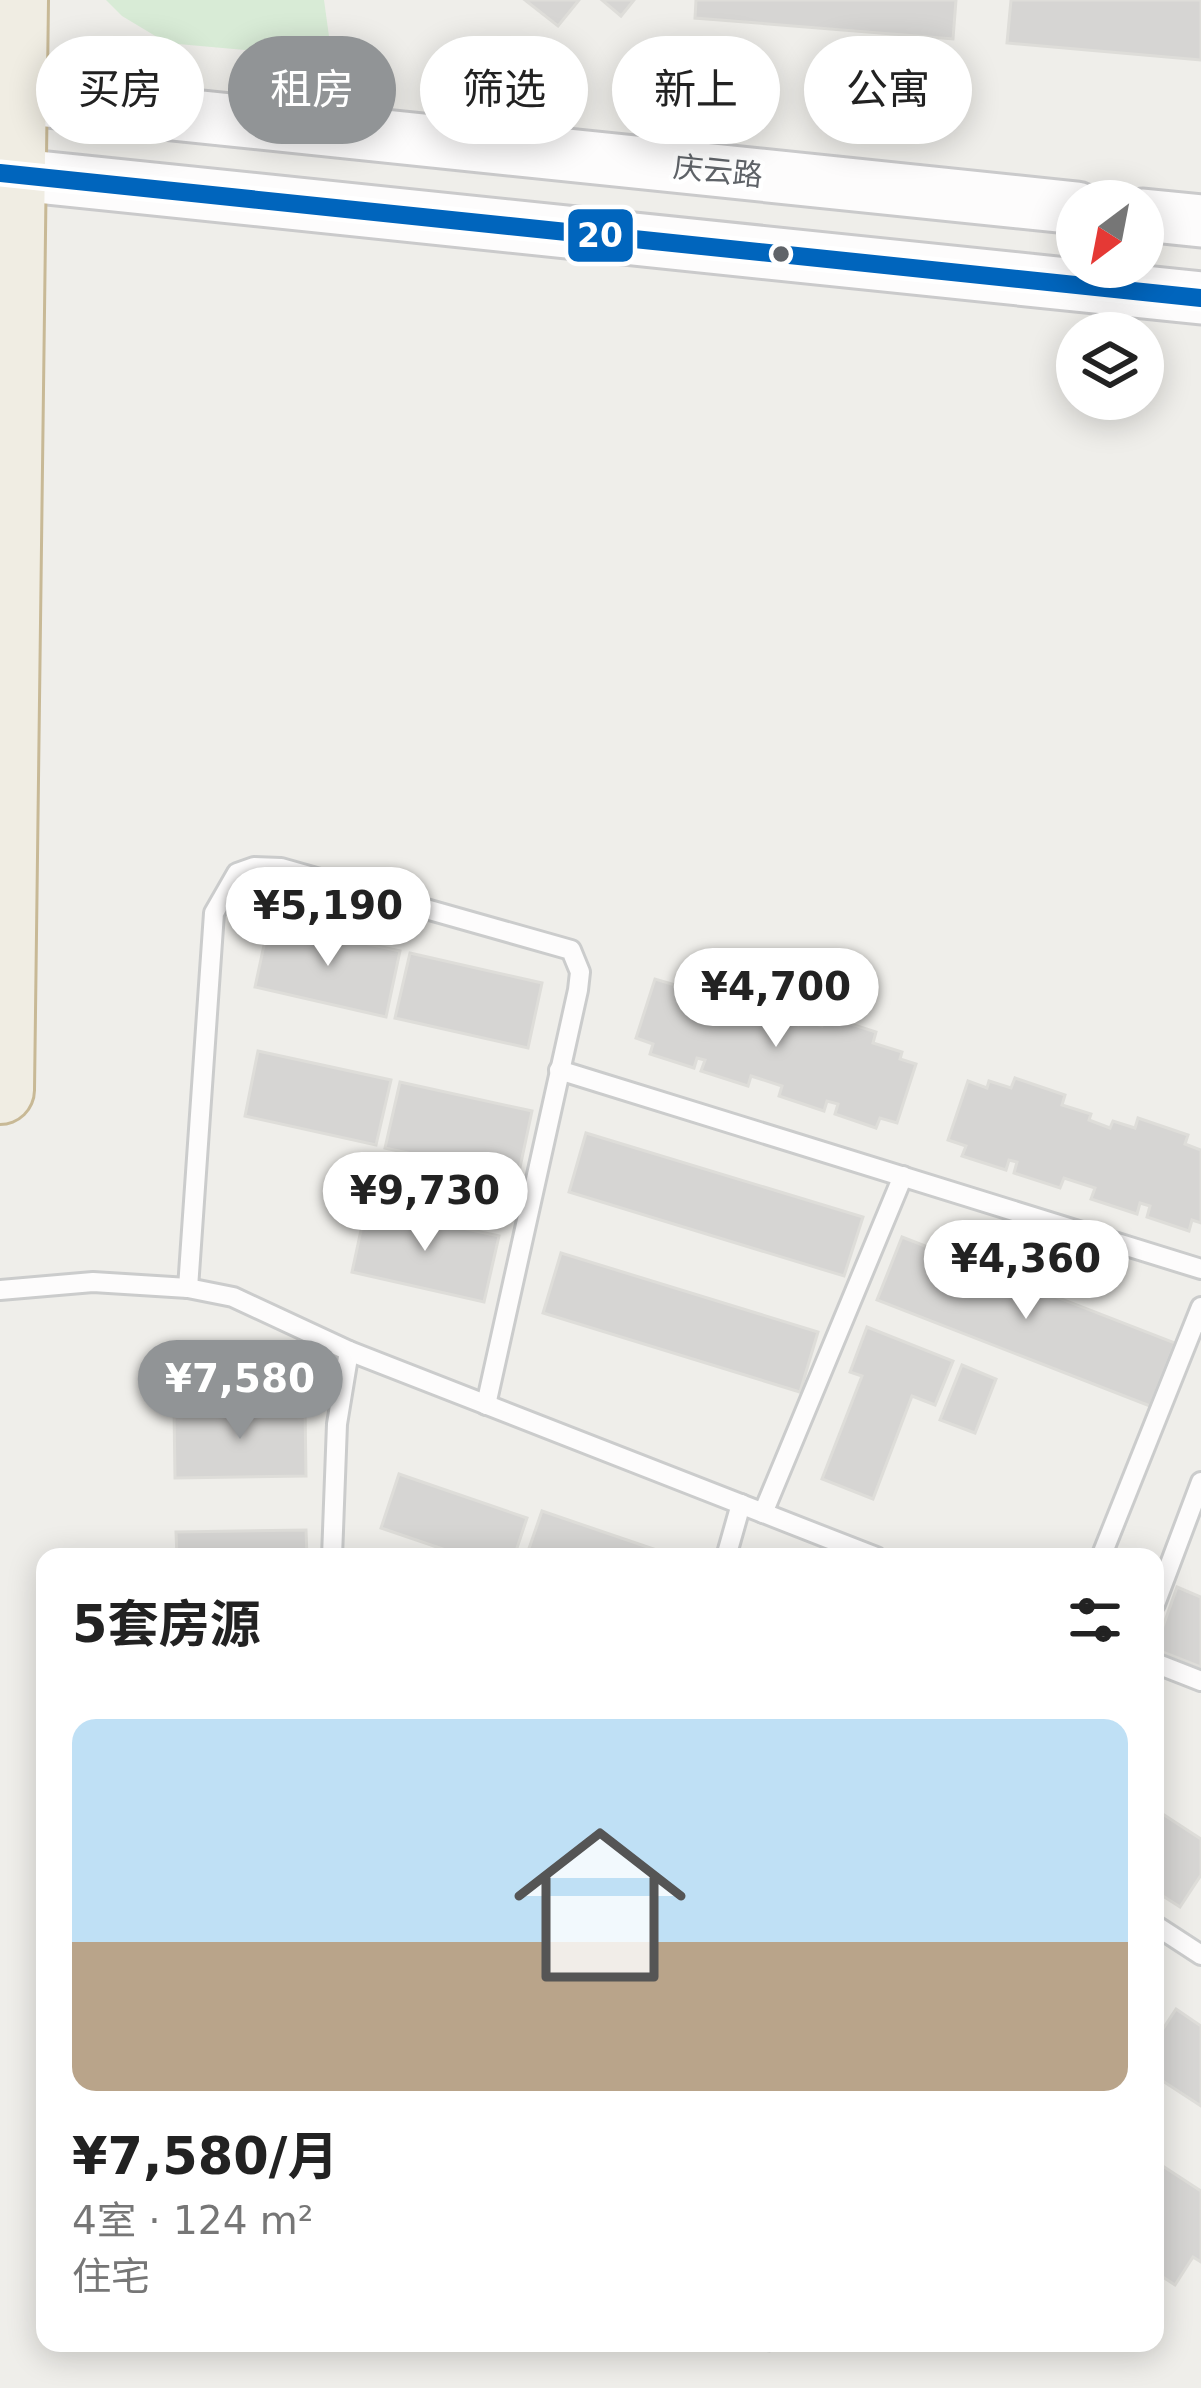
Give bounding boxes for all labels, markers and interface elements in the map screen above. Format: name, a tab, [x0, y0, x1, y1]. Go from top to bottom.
chip: 买房	[36, 36, 204, 144]
chip: 租房	[228, 36, 396, 144]
chip: 筛选	[420, 36, 588, 144]
chip: 新上	[612, 36, 780, 144]
chip: 公寓	[804, 36, 972, 144]
street label: 庆云路	[671, 149, 765, 193]
north arrow	[1056, 180, 1164, 288]
map controls	[1056, 180, 1164, 420]
line badge: 20	[566, 207, 635, 264]
text: 20	[577, 216, 623, 255]
unlabelled marker	[770, 243, 792, 265]
button: layers	[1056, 312, 1164, 420]
pin: ¥5,190	[230, 867, 426, 969]
text: ¥5,190	[253, 883, 403, 928]
pin: ¥4,700	[678, 948, 874, 1050]
text: ¥4,700	[701, 964, 851, 1009]
pin: ¥9,730	[327, 1152, 523, 1254]
text: ¥9,730	[350, 1168, 500, 1213]
pin: ¥4,360	[928, 1220, 1124, 1322]
text: ¥4,360	[951, 1236, 1101, 1281]
pin: ¥7,580	[142, 1340, 338, 1442]
text: ¥7,580	[165, 1356, 315, 1401]
icon: filters	[1062, 1587, 1128, 1653]
text: 5套房源	[72, 1595, 261, 1654]
icon: home	[492, 1797, 708, 2013]
text: ¥7,580/月	[72, 2127, 338, 2186]
text: 4室 · 124 m²	[72, 2198, 313, 2243]
text: 住宅	[72, 2254, 150, 2299]

